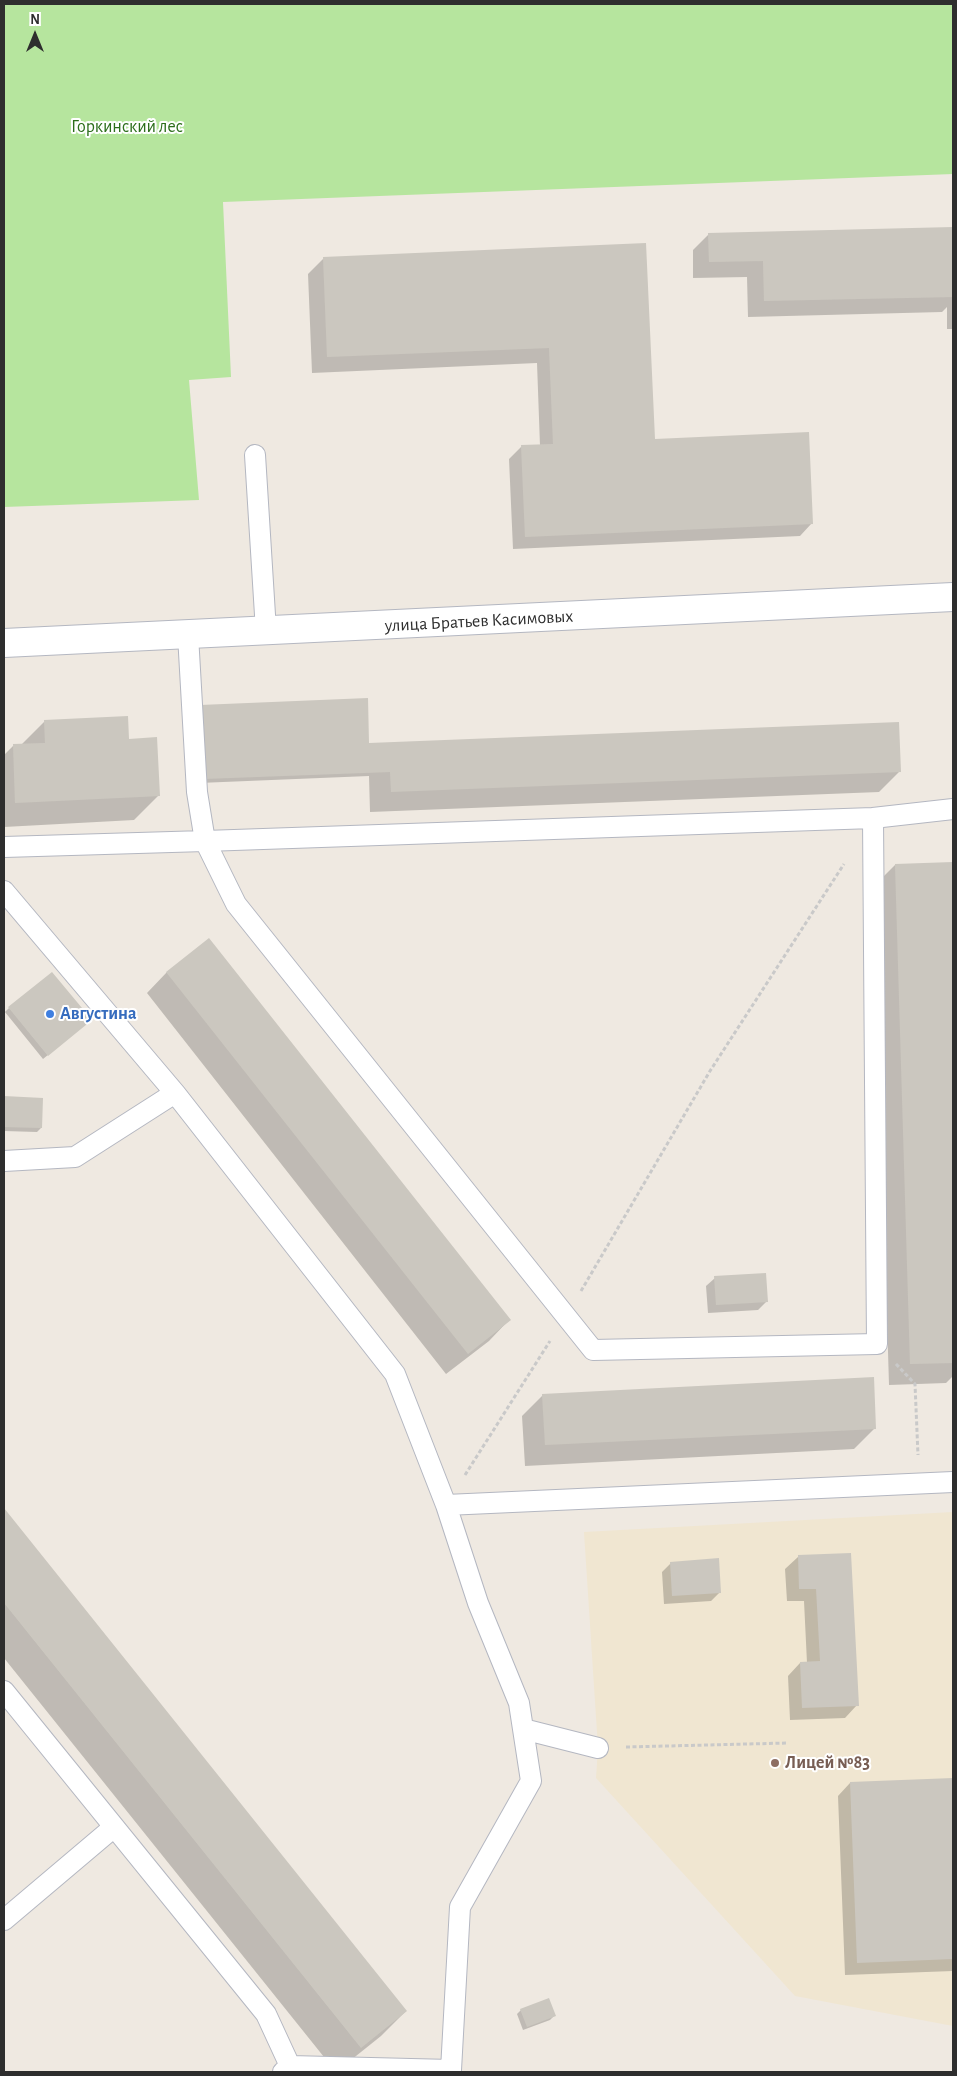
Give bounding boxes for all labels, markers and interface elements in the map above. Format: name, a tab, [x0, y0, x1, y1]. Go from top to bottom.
north arrow	[10, 10, 60, 60]
text: N	[30, 13, 40, 27]
park label: Горкинский лес	[71, 116, 183, 138]
street label: улица Братьев Касимовых	[384, 605, 574, 637]
place label: Августина	[60, 1003, 136, 1025]
marker: Августина	[44, 1008, 56, 1020]
place label: Лицей №83	[785, 1752, 870, 1774]
marker: Лицей №83	[769, 1757, 781, 1769]

